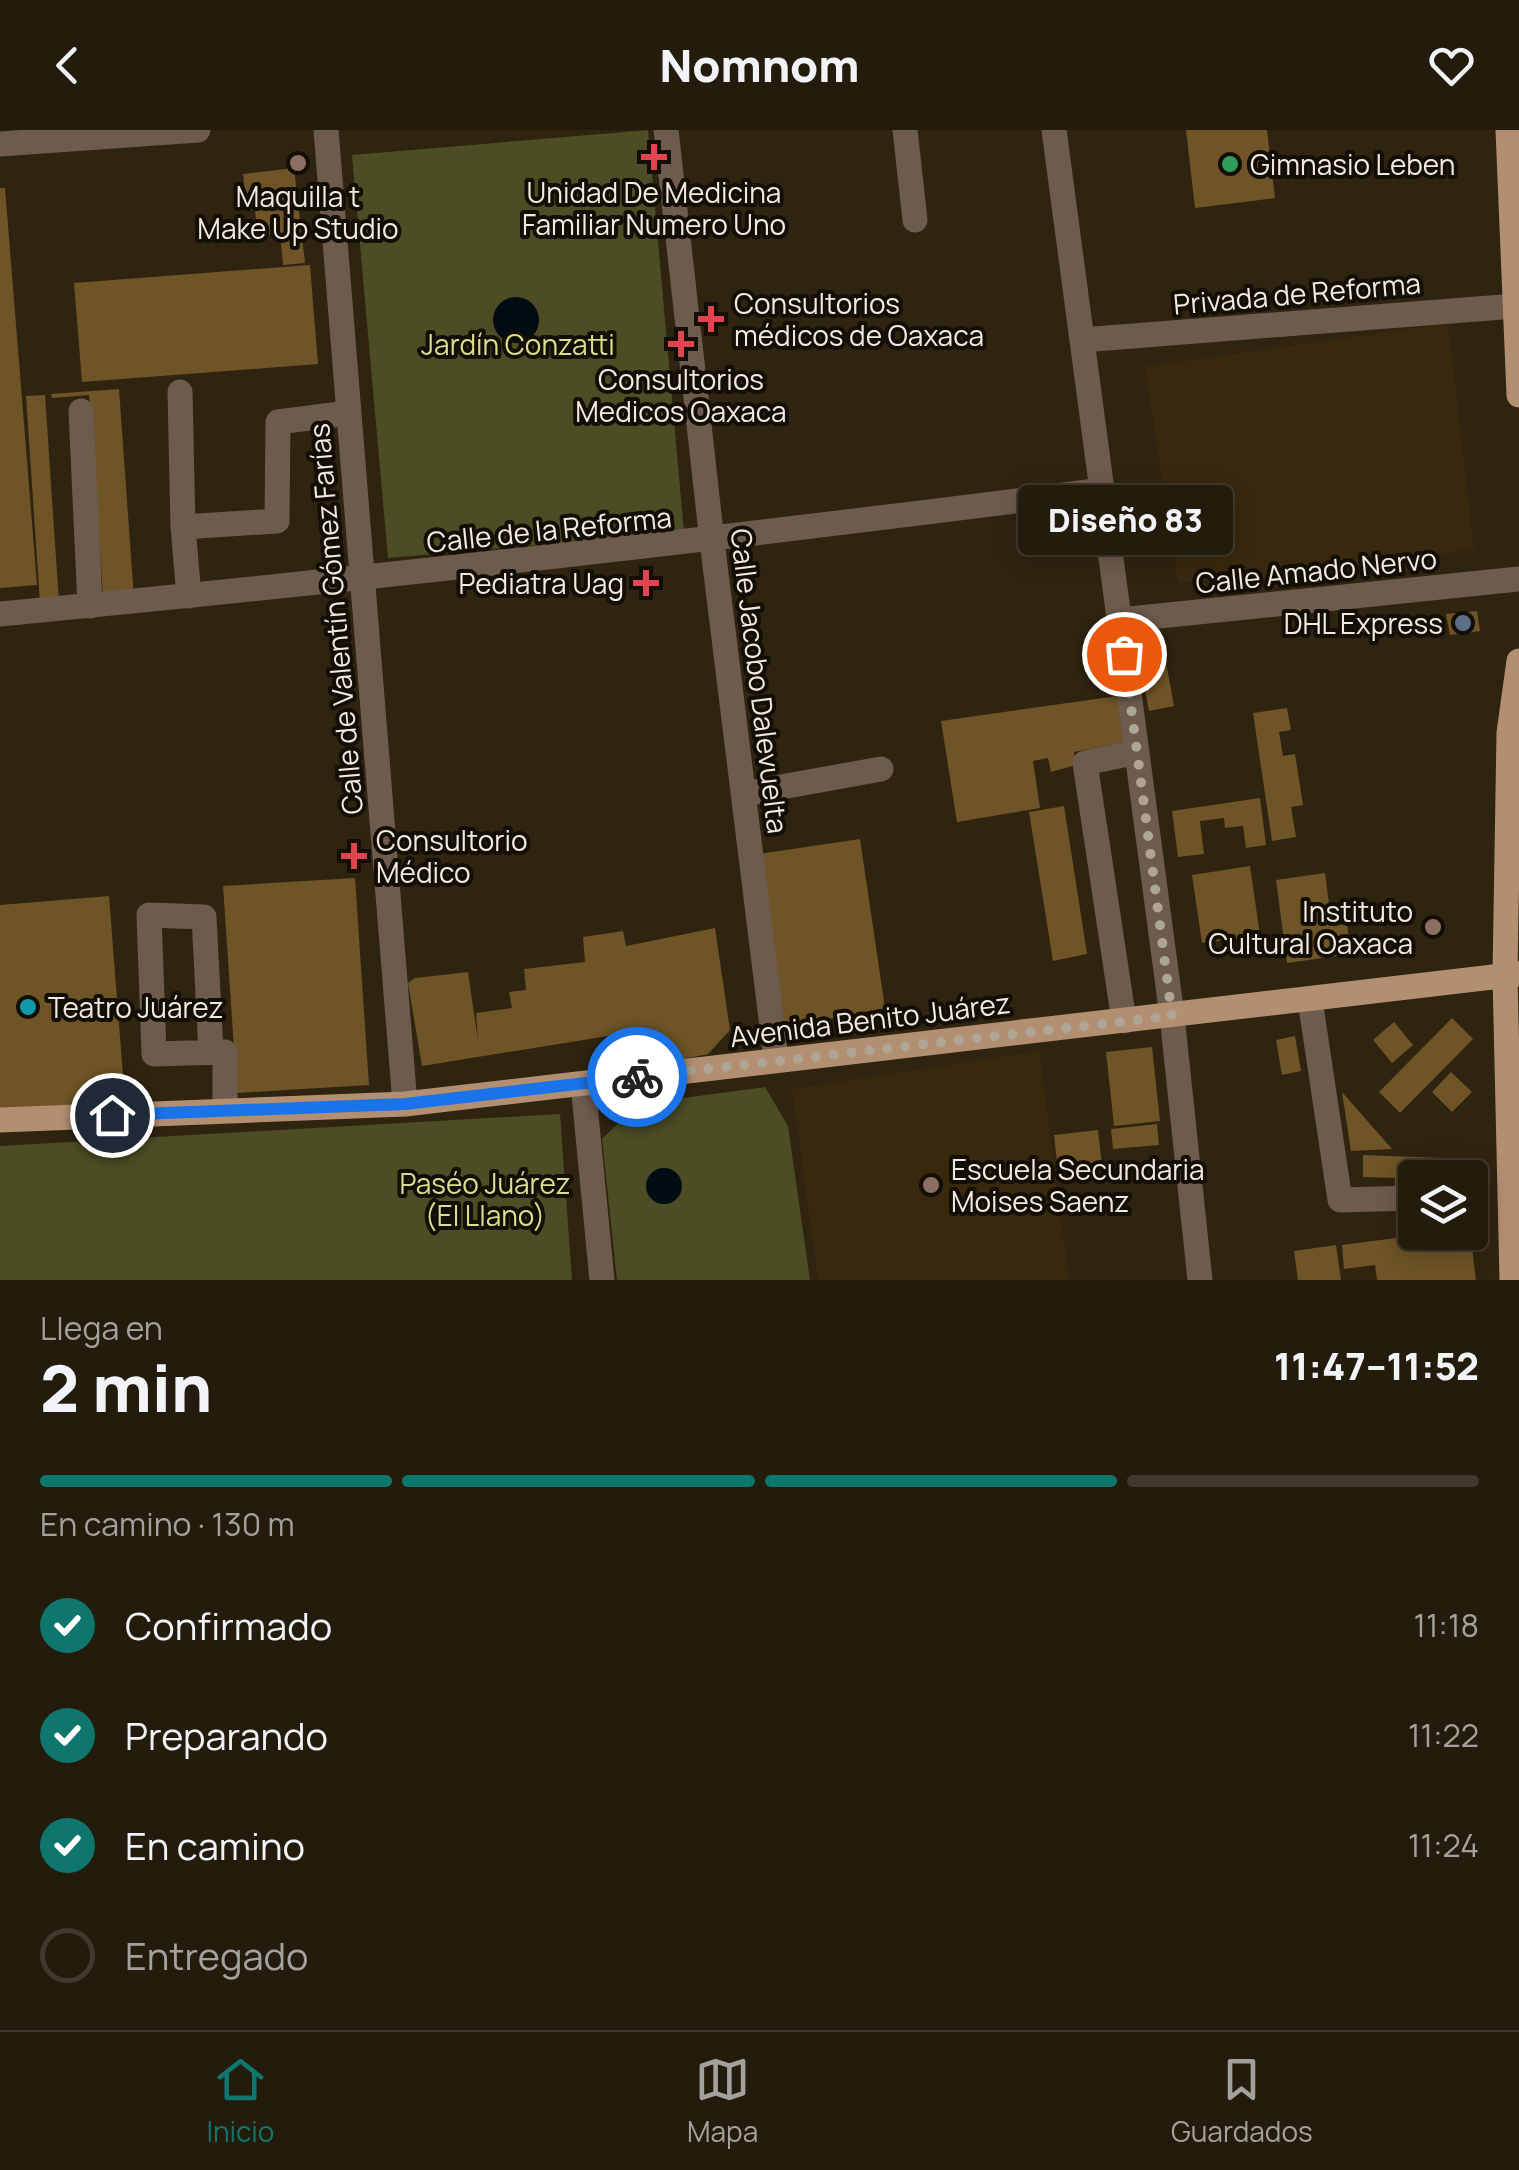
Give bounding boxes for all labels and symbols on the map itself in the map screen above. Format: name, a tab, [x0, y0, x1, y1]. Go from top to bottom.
marker: Unidad De Medicina Familiar Numero Uno	[641, 144, 667, 170]
place label: Gimnasio Leben	[1250, 145, 1455, 183]
marker: Maquilla t Make Up Studio	[287, 152, 309, 174]
marker: Gimnasio Leben	[1219, 153, 1241, 175]
place label: Unidad De Medicina Familiar Numero Uno	[522, 173, 786, 243]
place label: Maquilla t Make Up Studio	[197, 177, 399, 247]
street label: Privada de Reforma	[1172, 263, 1422, 323]
place label: Consultorios médicos de Oaxaca	[734, 284, 984, 354]
marker: Consultorios médicos de Oaxaca	[698, 306, 724, 332]
park label: Jardín Conzatti	[421, 325, 615, 363]
marker: Consultorios Medicos Oaxaca	[668, 331, 694, 357]
place label: Consultorios Medicos Oaxaca	[575, 360, 787, 430]
street label: Calle de Valentín Gómez Farías	[299, 422, 371, 816]
callout: Diseño 83	[1016, 484, 1232, 554]
street label: Calle de la Reforma	[425, 497, 673, 561]
street label: Calle Jacobo Dalevuelta	[722, 526, 798, 836]
street label: Calle Amado Nervo	[1194, 538, 1438, 602]
place label: Pediatra Uag	[458, 564, 624, 602]
marker: Pediatra Uag	[633, 570, 659, 596]
place label: DHL Express	[1284, 604, 1443, 642]
pin	[1082, 612, 1167, 697]
marker: DHL Express	[1452, 612, 1474, 634]
place label: Consultorio Médico	[376, 821, 528, 891]
marker: Consultorio Médico	[341, 843, 367, 869]
place label: Instituto Cultural Oaxaca	[1208, 892, 1413, 962]
marker: Instituto Cultural Oaxaca	[1422, 916, 1444, 938]
street label: Avenida Benito Juárez	[728, 983, 1012, 1055]
place label: Teatro Juárez	[48, 988, 223, 1026]
marker: Teatro Juárez	[17, 996, 39, 1018]
courier	[587, 1027, 687, 1127]
pin	[70, 1073, 155, 1158]
place label: Escuela Secundaria Moises Saenz	[951, 1150, 1204, 1220]
park label: Paséo Juárez (El Llano)	[399, 1164, 571, 1234]
marker: Escuela Secundaria Moises Saenz	[920, 1174, 942, 1196]

